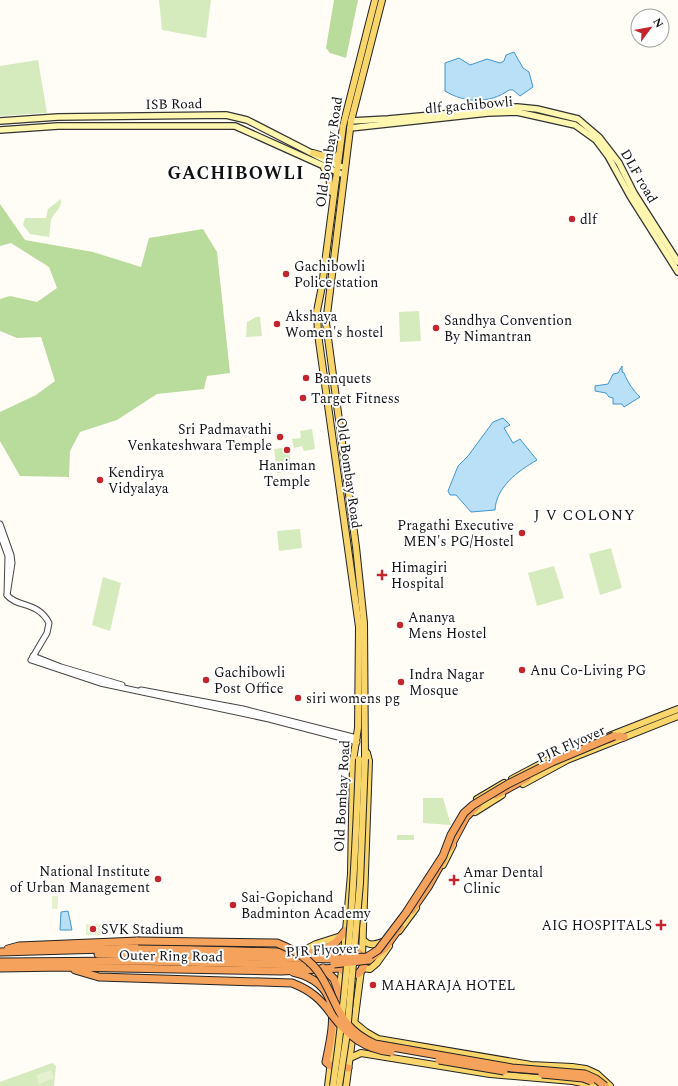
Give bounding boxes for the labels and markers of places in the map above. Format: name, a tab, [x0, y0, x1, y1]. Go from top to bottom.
place label: dlf	[580, 209, 598, 230]
marker: dlf	[567, 214, 577, 224]
place label: Gachibowli Police station	[294, 256, 378, 293]
marker: Gachibowli Police station	[281, 269, 291, 279]
place label: Akshaya Women's hostel	[285, 306, 384, 343]
place label: Sandhya Convention By Nimantran	[444, 310, 572, 347]
marker: Akshaya Women's hostel	[272, 319, 282, 329]
marker: Sandhya Convention By Nimantran	[431, 323, 441, 333]
place label: Banquets	[314, 368, 372, 389]
marker: Banquets	[301, 373, 311, 383]
place label: Target Fitness	[311, 388, 400, 409]
marker: Target Fitness	[298, 393, 308, 403]
place label: Sri Padmavathi Venkateshwara Temple	[127, 419, 272, 456]
marker: Sri Padmavathi Venkateshwara Temple	[275, 432, 285, 442]
marker: Haniman Temple	[282, 445, 292, 455]
place label: Haniman Temple	[258, 455, 316, 492]
place label: Kendirya Vidyalaya	[108, 462, 169, 499]
marker: Kendirya Vidyalaya	[95, 475, 105, 485]
place label: Pragathi Executive MEN's PG/Hostel	[397, 515, 514, 552]
marker: Pragathi Executive MEN's PG/Hostel	[517, 528, 527, 538]
place label: Himagiri Hospital	[391, 557, 447, 594]
marker: Himagiri Hospital	[376, 569, 388, 581]
place label: Ananya Mens Hostel	[408, 607, 487, 644]
marker: Ananya Mens Hostel	[395, 620, 405, 630]
place label: Anu Co-Living PG	[530, 660, 647, 681]
place label: Gachibowli Post Office	[214, 662, 285, 699]
place label: Indra Nagar Mosque	[409, 664, 485, 701]
marker: Anu Co-Living PG	[517, 665, 527, 675]
marker: Gachibowli Post Office	[201, 675, 211, 685]
marker: Indra Nagar Mosque	[396, 677, 406, 687]
place label: siri womens pg	[306, 688, 400, 709]
marker: siri womens pg	[293, 693, 303, 703]
place label: National Institute of Urban Management	[10, 861, 150, 898]
place label: Amar Dental Clinic	[463, 862, 543, 899]
marker: National Institute of Urban Management	[153, 874, 163, 884]
marker: Amar Dental Clinic	[448, 874, 460, 886]
place label: Sai-Gopichand Badminton Academy	[241, 887, 372, 924]
marker: Sai-Gopichand Badminton Academy	[228, 900, 238, 910]
place label: AIG HOSPITALS	[542, 915, 652, 936]
place label: SVK Stadium	[101, 919, 184, 940]
marker: AIG HOSPITALS	[655, 919, 667, 931]
marker: SVK Stadium	[88, 924, 98, 934]
place label: MAHARAJA HOTEL	[381, 975, 515, 996]
marker: MAHARAJA HOTEL	[368, 980, 378, 990]

